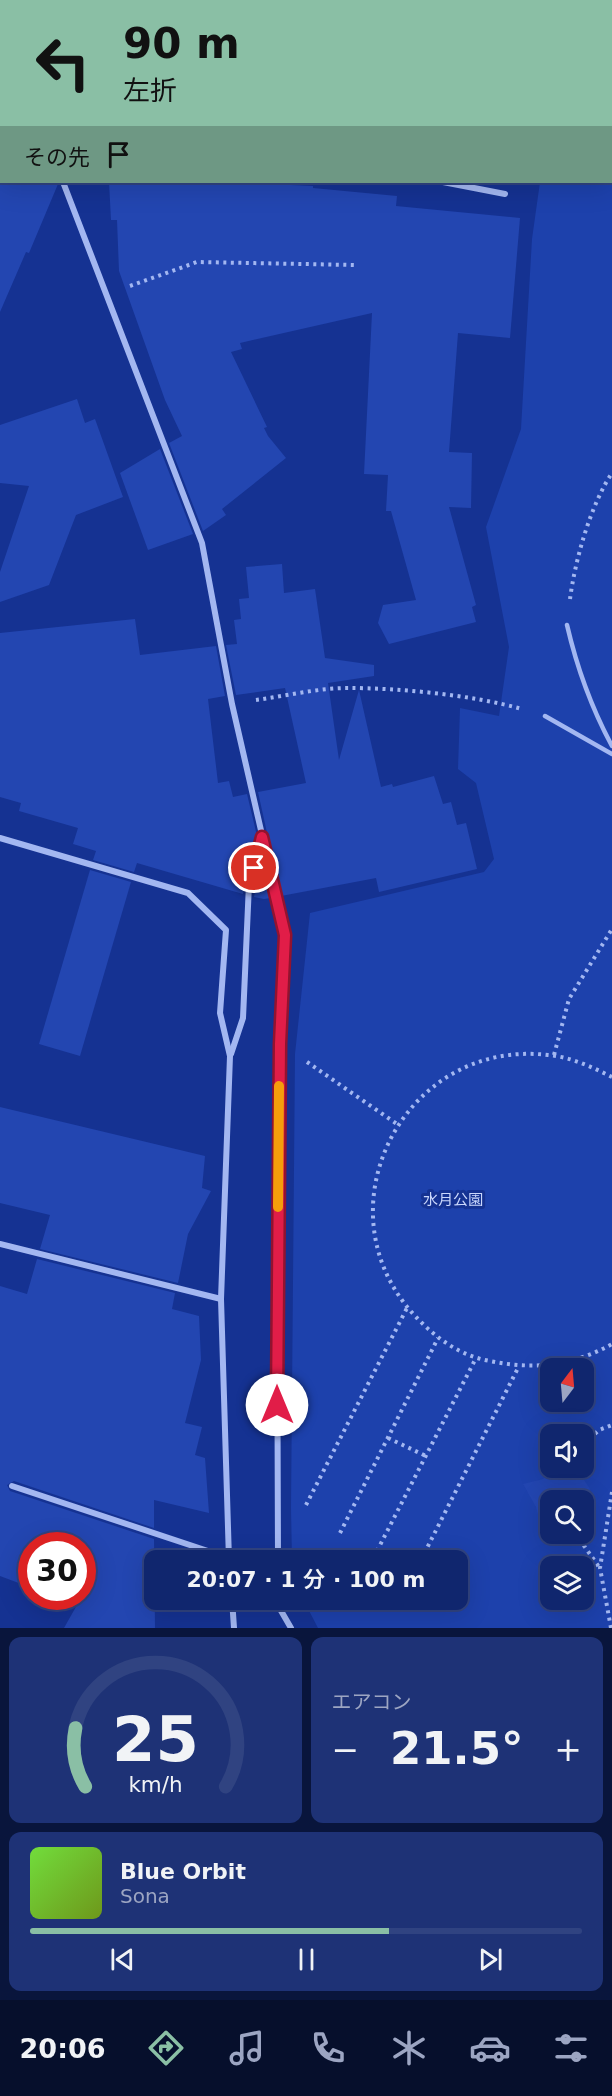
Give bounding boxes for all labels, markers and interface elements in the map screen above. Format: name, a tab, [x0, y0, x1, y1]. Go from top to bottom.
text: 90 m	[123, 19, 240, 68]
icon: left	[24, 24, 102, 102]
text: 左折	[123, 75, 177, 106]
icon: arrive	[102, 138, 135, 171]
text: その先	[24, 145, 90, 170]
pin	[228, 842, 279, 893]
icon: arrive	[237, 851, 270, 884]
park label: 水月公園	[423, 1191, 483, 1209]
north arrow	[540, 1358, 594, 1412]
map controls	[540, 1358, 594, 1610]
position arrow	[245, 1373, 309, 1437]
button: sound	[540, 1424, 594, 1478]
button: search	[540, 1490, 594, 1544]
speed limit sign: 30	[18, 1532, 96, 1610]
button: layers	[540, 1556, 594, 1610]
text: 20:07 · 1 分 · 100 m	[187, 1567, 425, 1592]
text: エアコン	[332, 1690, 412, 1714]
text: 25	[112, 1703, 199, 1776]
text: 21.5°	[390, 1722, 524, 1775]
text: −	[332, 1730, 359, 1769]
text: +	[554, 1730, 582, 1769]
text: km/h	[128, 1772, 182, 1797]
text: Blue Orbit	[120, 1859, 246, 1884]
text: Sona	[120, 1884, 170, 1908]
icon: previous	[106, 1943, 139, 1976]
icon: pause	[290, 1943, 323, 1976]
icon: next	[474, 1943, 507, 1976]
icon: directions	[145, 2027, 187, 2069]
icon: music	[226, 2027, 268, 2069]
icon: phone	[307, 2027, 349, 2069]
icon: climate	[388, 2027, 430, 2069]
icon: car	[469, 2027, 511, 2069]
icon: filters	[550, 2027, 592, 2069]
text: 20:06	[20, 2033, 106, 2064]

